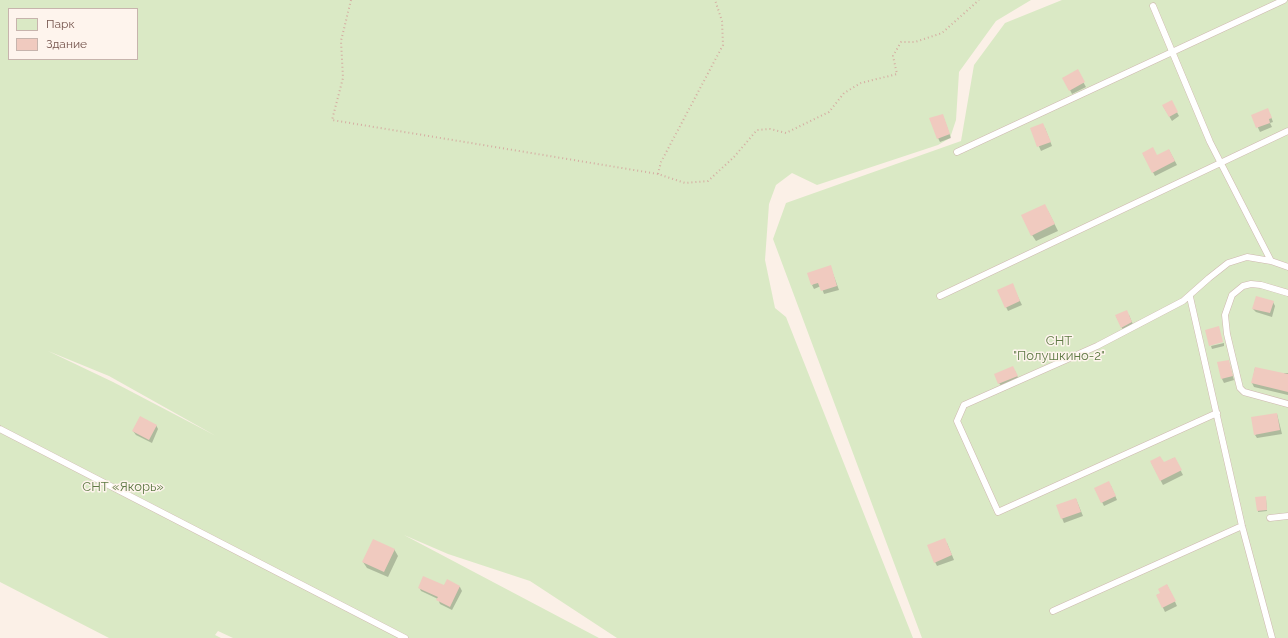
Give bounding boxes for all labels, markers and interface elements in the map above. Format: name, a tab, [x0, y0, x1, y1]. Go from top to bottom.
legend	[8, 8, 138, 60]
text: Парк	[46, 17, 75, 31]
text: Здание	[46, 37, 87, 51]
park label: СНТ "Полушкино-2"	[1013, 333, 1105, 364]
park label: СНТ «Якорь»	[82, 479, 164, 495]

